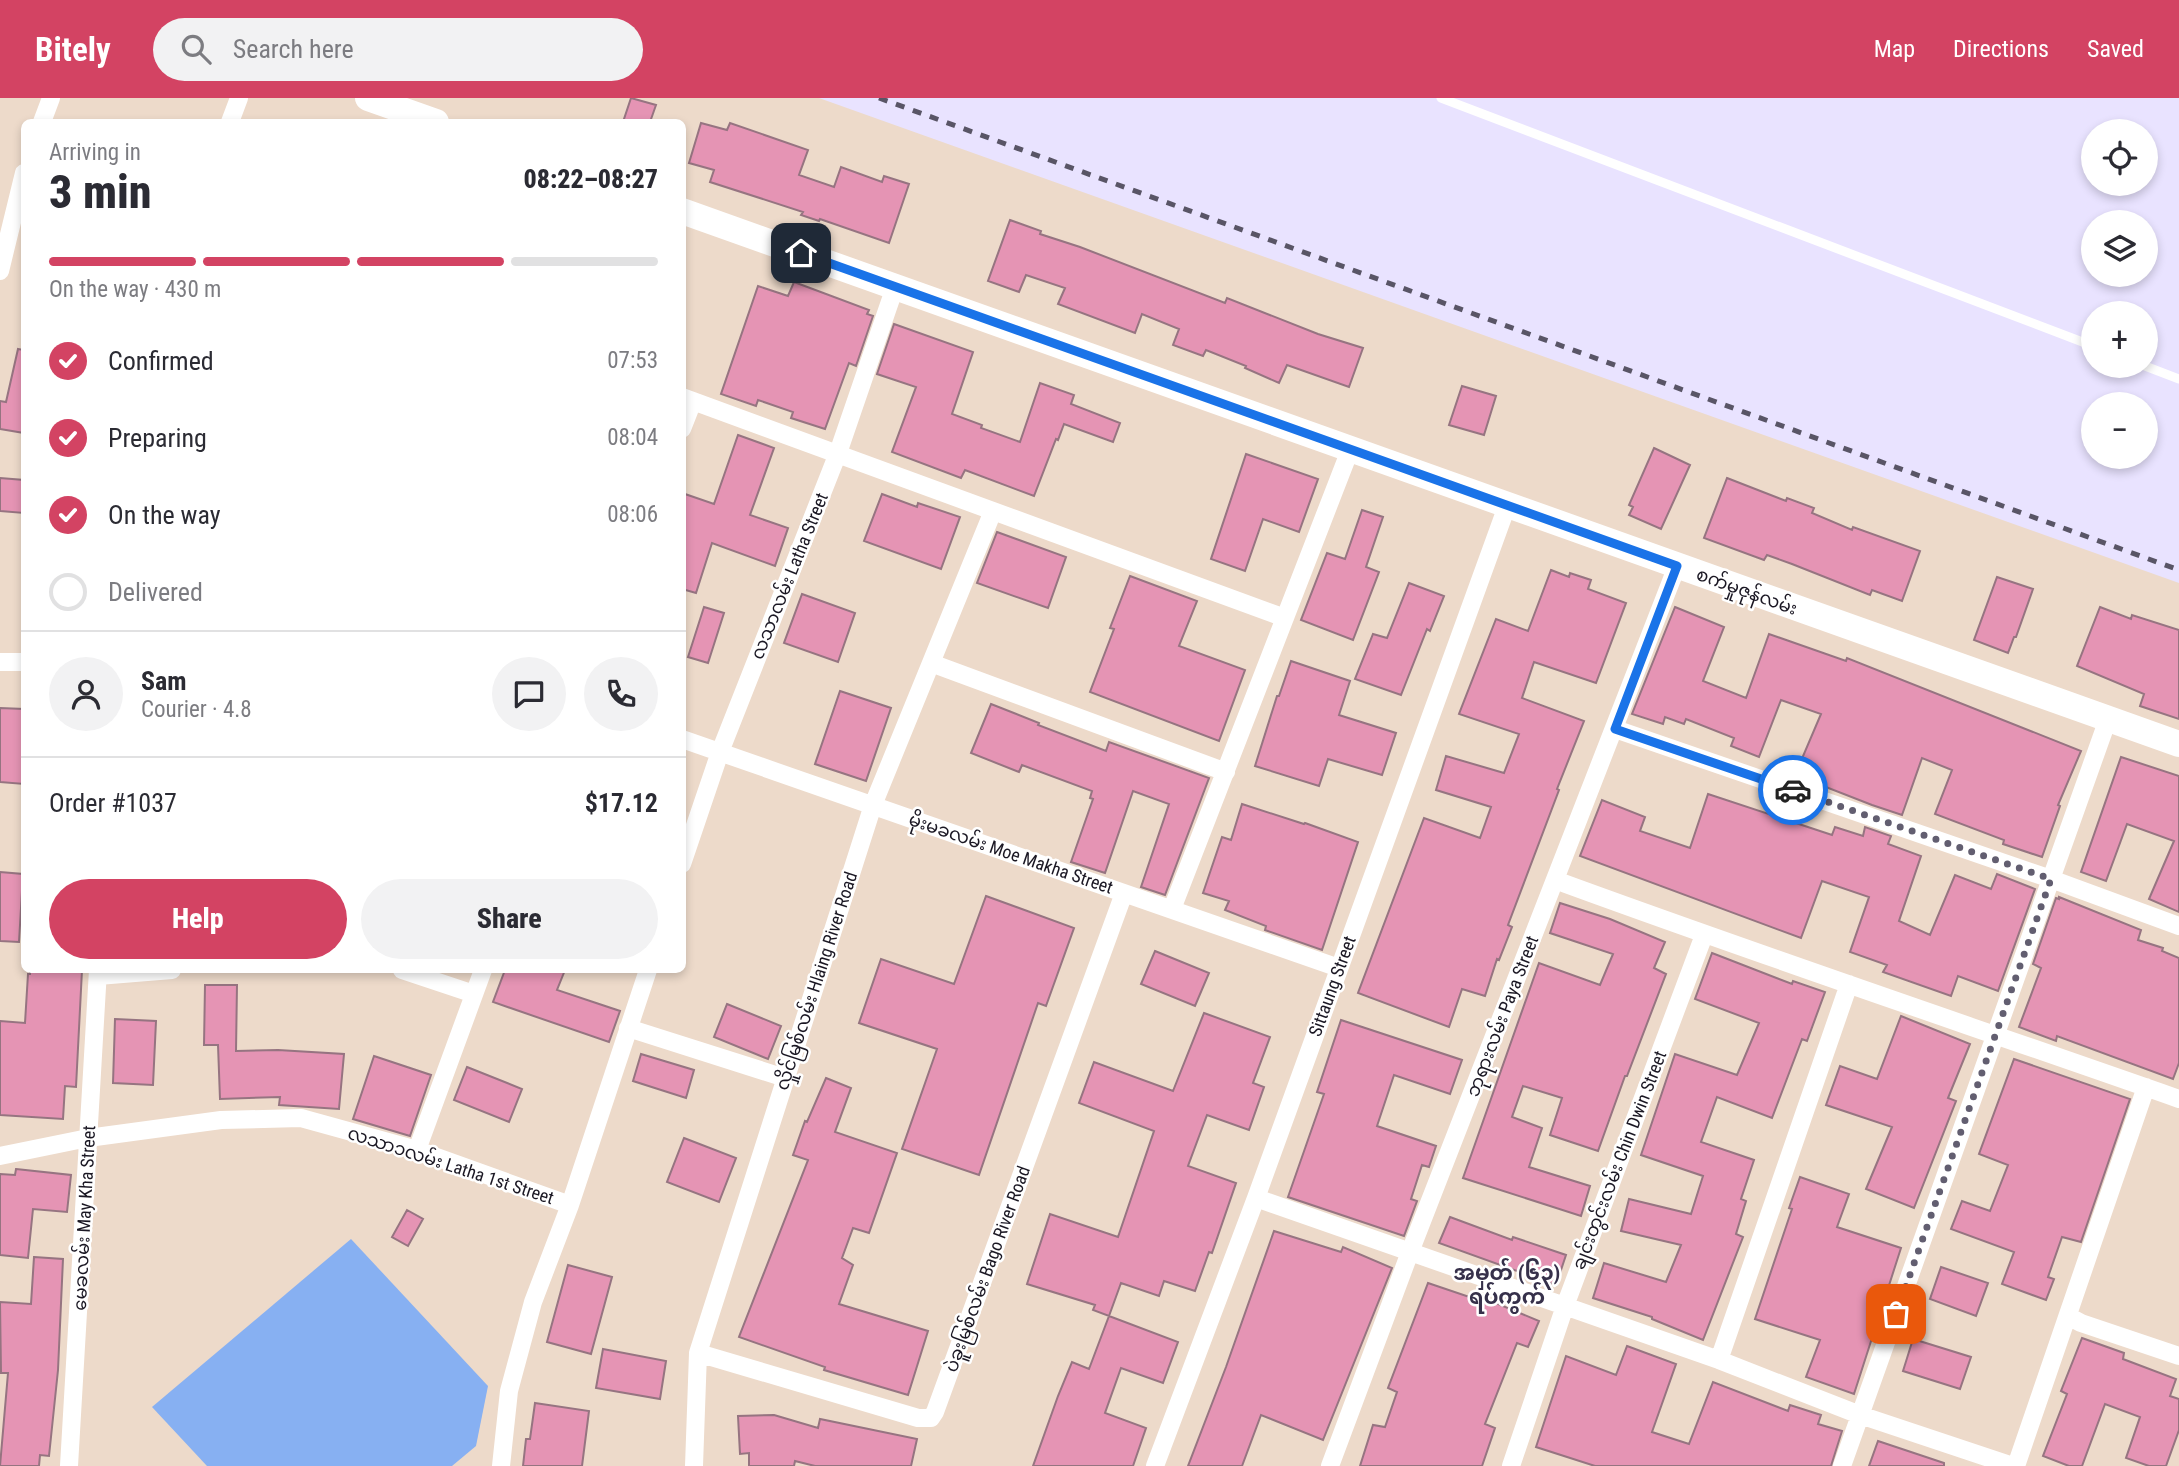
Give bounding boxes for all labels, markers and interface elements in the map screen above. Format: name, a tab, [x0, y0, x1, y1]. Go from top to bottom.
search box	[153, 18, 643, 81]
text: Bitely	[35, 30, 111, 69]
icon: search	[177, 30, 215, 68]
text: Search here	[233, 34, 354, 64]
text: Map	[1874, 35, 1915, 63]
text: Directions	[1953, 35, 2049, 63]
text: Saved	[2087, 35, 2144, 63]
map controls	[2081, 119, 2158, 469]
button: locate	[2081, 119, 2158, 196]
text: Arriving in	[49, 139, 141, 166]
text: 08:22–08:27	[524, 164, 658, 194]
text: 3 min	[49, 165, 152, 219]
button: layers	[2081, 210, 2158, 287]
pin	[771, 223, 831, 283]
icon: home	[782, 234, 820, 272]
text: On the way · 430 m	[49, 276, 221, 303]
button: +	[2081, 301, 2158, 378]
icon: check	[49, 342, 87, 380]
text: Confirmed	[108, 346, 214, 376]
text: 07:53	[607, 347, 658, 374]
button: −	[2081, 392, 2158, 469]
icon: check	[49, 419, 87, 457]
text: Preparing	[108, 423, 207, 453]
text: 08:04	[607, 424, 658, 451]
street label: လသာလမ်း Latha Street	[744, 489, 832, 662]
icon: check	[49, 496, 87, 534]
text: On the way	[108, 500, 221, 530]
text: 08:06	[607, 501, 658, 528]
street label: စက်မှုဇုန်လမ်း	[1692, 561, 1801, 624]
text: Delivered	[108, 577, 203, 607]
button: person	[49, 657, 123, 731]
button: chat	[492, 657, 566, 731]
button: phone	[584, 657, 658, 731]
text: Sam	[141, 666, 187, 696]
text: Courier · 4.8	[141, 696, 252, 723]
courier	[1758, 755, 1828, 825]
icon: car	[1774, 771, 1812, 809]
text: Order #1037	[49, 788, 177, 818]
text: $17.12	[585, 788, 658, 818]
street label: မိုးမခလမ်း Moe Makha Street	[904, 805, 1117, 903]
street label: လှိုင်မြစ်လမ်း Hlaing River Road	[768, 868, 866, 1094]
button: Help	[49, 879, 347, 959]
button: Share	[361, 879, 658, 959]
street label: ဘုရားလမ်း Paya Street	[1460, 932, 1547, 1101]
street label: Sittaung Street	[1304, 933, 1360, 1039]
street label: ချင်းတွင်းလမ်း Chin Dwin Street	[1566, 1047, 1675, 1274]
street label: လသာ၁လမ်း Latha 1st Street	[345, 1120, 557, 1208]
street label: မေခလမ်း May Kha Street	[67, 1125, 99, 1311]
street label: ပဲခူးမြစ်လမ်း Bago River Road	[938, 1162, 1039, 1377]
district label: အမှတ် (၆၃) ရပ်ကွက်	[1454, 1257, 1560, 1314]
pin	[1866, 1284, 1926, 1344]
icon: bag	[1877, 1295, 1915, 1333]

